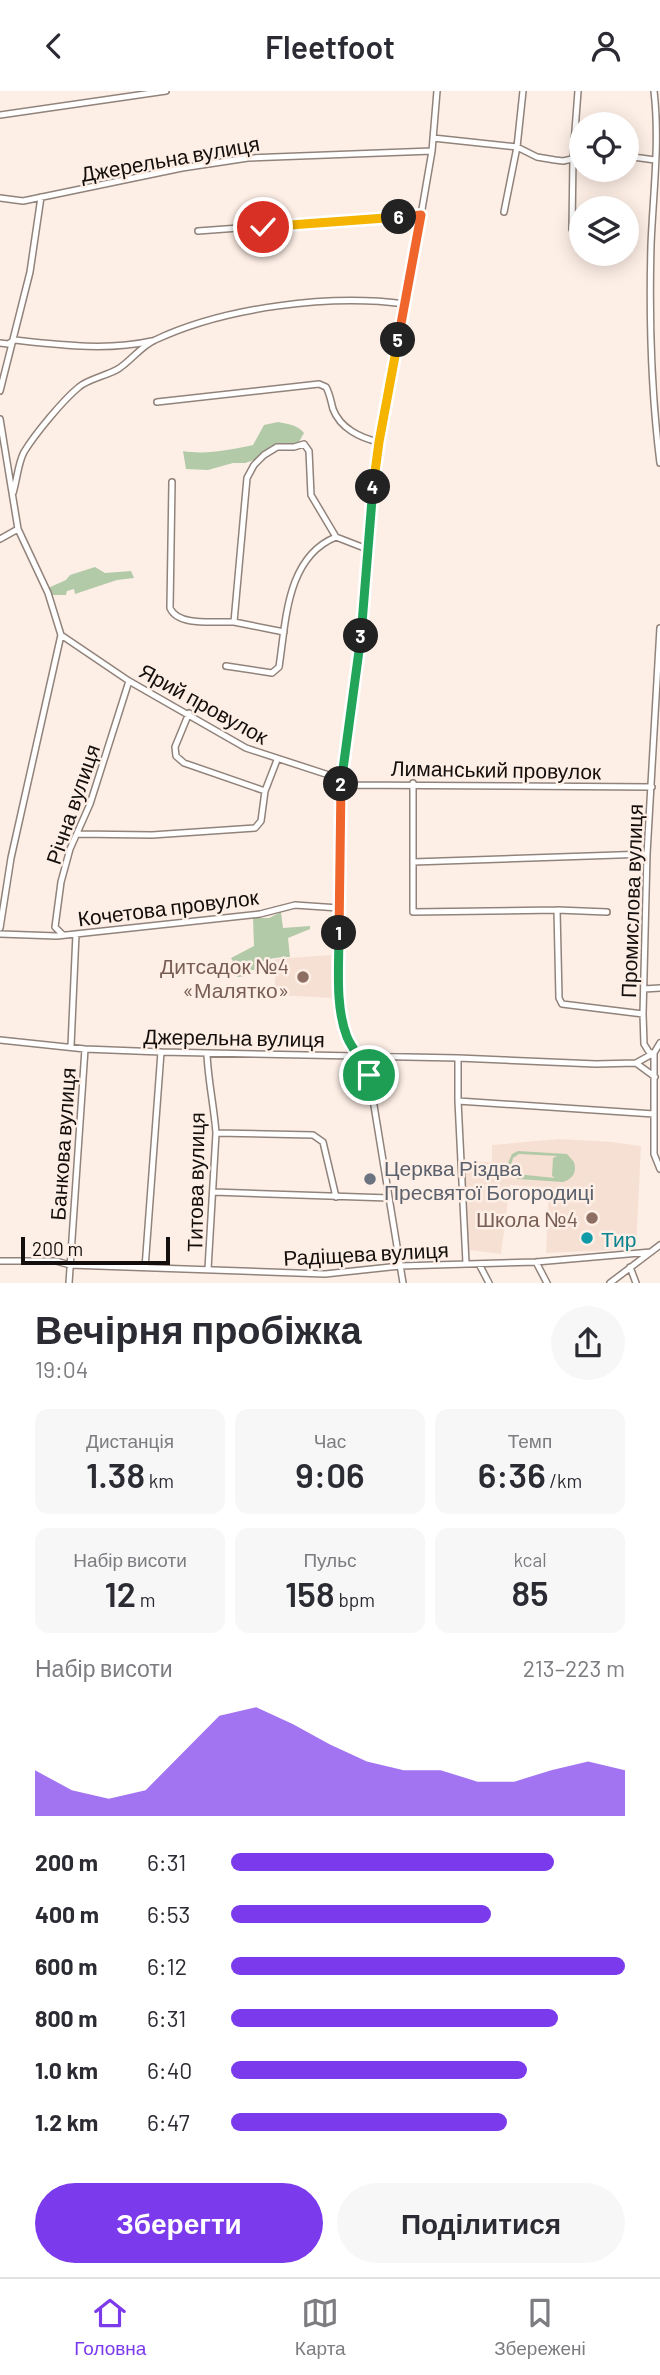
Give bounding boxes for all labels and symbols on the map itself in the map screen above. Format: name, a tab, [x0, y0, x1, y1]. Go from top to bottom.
street label: Джерельна вулиця	[79, 130, 261, 186]
pin	[233, 197, 293, 257]
pin: 6	[382, 199, 416, 235]
pin: 5	[380, 323, 416, 357]
pin: 4	[356, 469, 390, 505]
pin: 3	[344, 619, 378, 653]
street label: Ярий провулок	[135, 657, 273, 749]
street label: Річна вулиця	[40, 741, 104, 867]
street label: Лиманський провулок	[391, 755, 602, 783]
pin: 2	[324, 767, 358, 801]
street label: Промислова вулиця	[615, 804, 647, 998]
street label: Кочетова провулок	[76, 883, 261, 931]
pin: 1	[322, 915, 356, 951]
place label: Дитсадок №4 «Малятко»	[160, 953, 289, 1002]
marker: Дитсадок №4 «Малятко»	[295, 969, 311, 985]
street label: Джерельна вулиця	[143, 1023, 325, 1051]
pin	[339, 1045, 399, 1105]
street label: Банкова вулиця	[44, 1067, 80, 1221]
street label: Титова вулиця	[181, 1112, 209, 1252]
place label: Церква Різдва Пресвятої Богородиці	[384, 1155, 594, 1204]
marker: Церква Різдва Пресвятої Богородиці	[362, 1171, 378, 1187]
place label: Школа №4	[476, 1206, 578, 1231]
marker: Школа №4	[584, 1210, 600, 1226]
place label: Тир	[601, 1226, 636, 1251]
marker: Тир	[579, 1230, 595, 1246]
scale bar	[21, 1234, 170, 1266]
street label: Радіщева вулиця	[283, 1236, 449, 1270]

